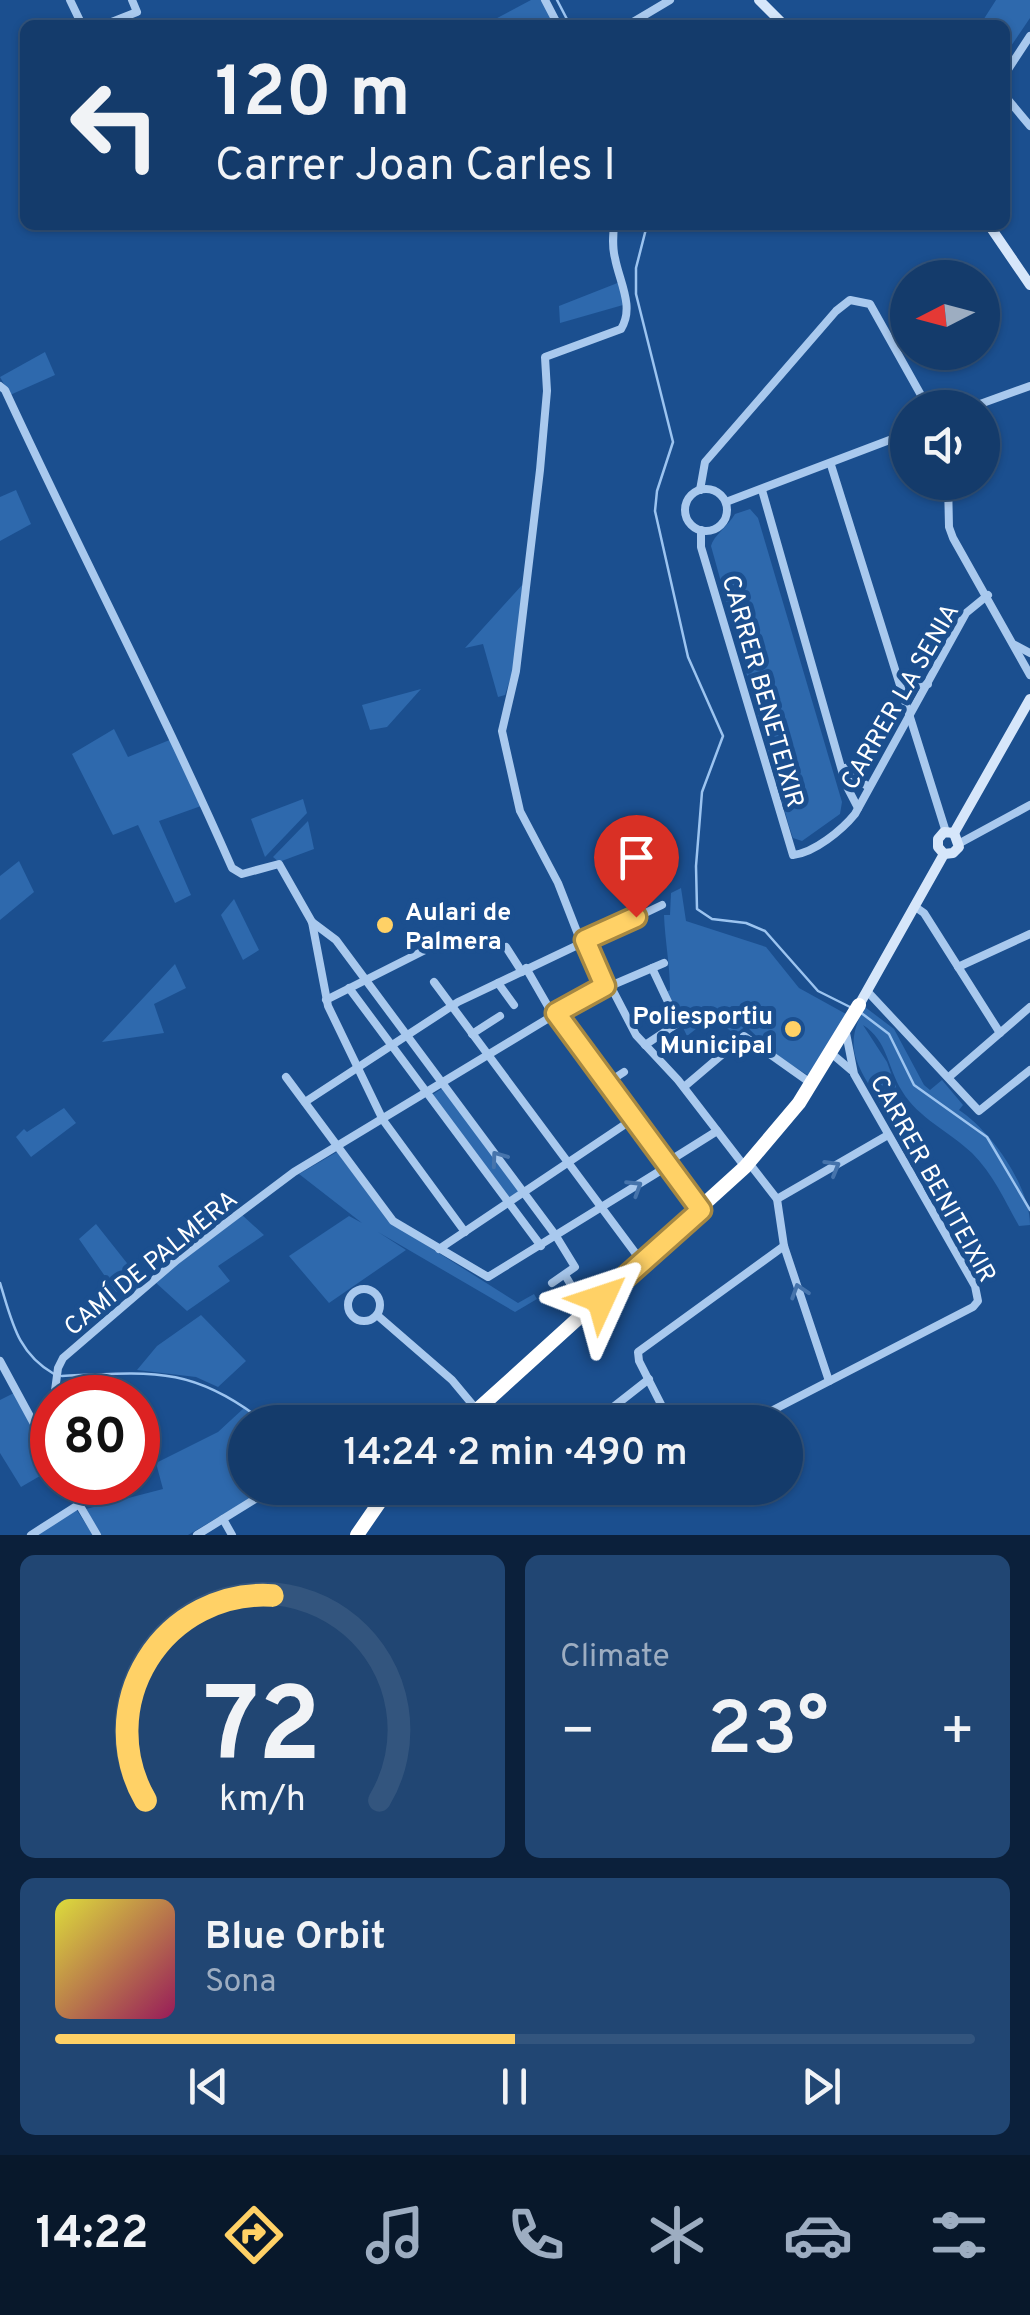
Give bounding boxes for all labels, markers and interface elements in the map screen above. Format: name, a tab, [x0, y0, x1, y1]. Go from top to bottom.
text: 120 m	[215, 52, 411, 141]
icon: left	[50, 60, 180, 190]
text: Carrer Joan Carles I	[215, 139, 616, 196]
north arrow	[890, 260, 1000, 370]
map controls	[890, 260, 1000, 500]
button: sound	[890, 390, 1000, 500]
street label: CARRER BENETEIXIR	[713, 572, 810, 812]
street label: CARRER LA SENIA	[835, 599, 968, 796]
pin	[594, 815, 679, 918]
icon: arrive	[609, 830, 664, 885]
place label: Aulari de Palmera	[405, 898, 511, 959]
marker: Aulari de Palmera	[374, 914, 396, 936]
place label: Poliesportiu Municipal	[633, 1002, 773, 1063]
marker: Poliesportiu Municipal	[782, 1018, 804, 1040]
street label: CARRER BENITEIXIR	[861, 1070, 1002, 1289]
one-way arrow	[492, 1150, 511, 1169]
one-way arrow	[822, 1160, 840, 1179]
one-way arrow	[624, 1180, 642, 1199]
street label: CAMÍ DE PALMERA	[58, 1184, 245, 1344]
position arrow	[549, 1247, 653, 1351]
one-way arrow	[790, 1283, 811, 1300]
speed limit sign: 80	[30, 1375, 160, 1505]
text: 14:24 · 2 min · 490 m	[343, 1430, 688, 1479]
text: Climate	[560, 1638, 670, 1678]
text: 72	[204, 1666, 321, 1798]
text: 23°	[707, 1686, 828, 1781]
text: −	[560, 1699, 595, 1769]
text: +	[940, 1699, 975, 1769]
text: km/h	[219, 1778, 306, 1824]
text: Blue Orbit	[205, 1914, 386, 1963]
text: Sona	[205, 1963, 276, 2003]
icon: previous	[181, 2059, 236, 2114]
icon: pause	[487, 2059, 542, 2114]
icon: next	[794, 2059, 849, 2114]
icon: directions	[219, 2200, 289, 2270]
icon: music	[360, 2200, 430, 2270]
icon: phone	[501, 2200, 571, 2270]
icon: climate	[642, 2200, 712, 2270]
icon: car	[783, 2200, 853, 2270]
icon: filters	[924, 2200, 994, 2270]
text: 14:22	[36, 2207, 148, 2264]

